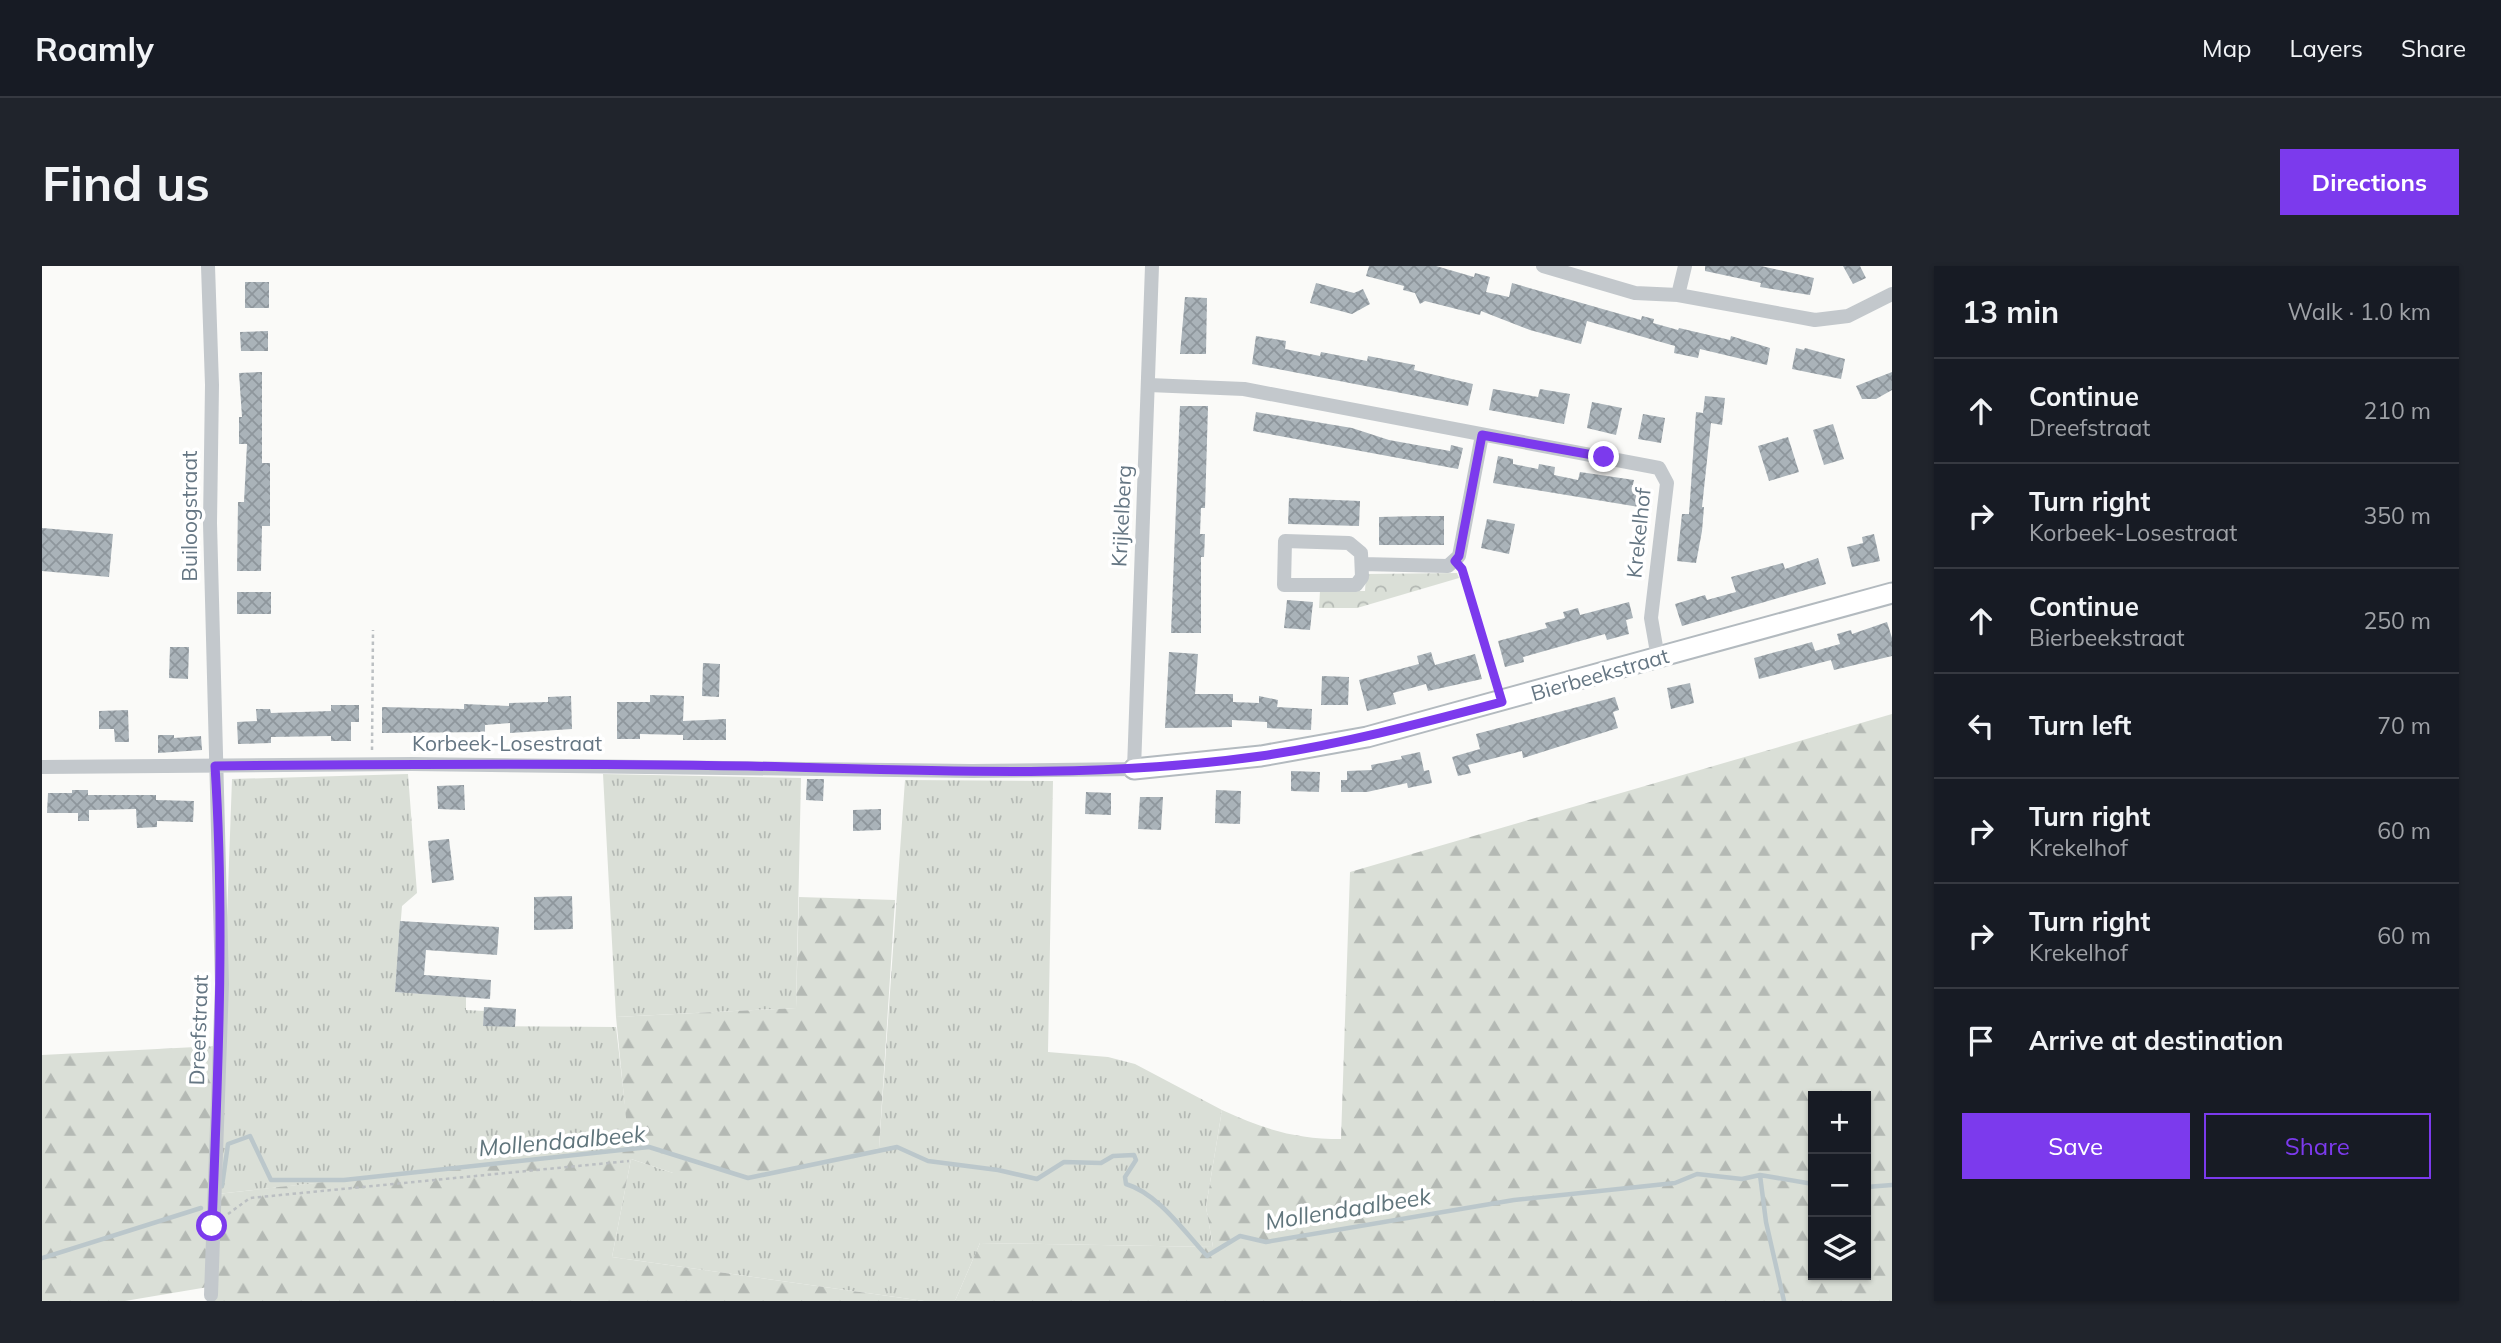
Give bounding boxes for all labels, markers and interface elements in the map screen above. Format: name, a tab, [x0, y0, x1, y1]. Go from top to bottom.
text: Roamly	[35, 28, 154, 69]
text: Map	[2202, 33, 2251, 63]
text: Layers	[2289, 33, 2363, 63]
text: Share	[2401, 33, 2466, 63]
button: Directions	[2280, 149, 2459, 215]
text: Find us	[42, 152, 210, 213]
text: 13 min	[1962, 293, 2059, 331]
text: Walk · 1.0 km	[2287, 297, 2431, 326]
text: Continue	[2029, 380, 2139, 413]
icon: ahead	[1962, 392, 2000, 430]
text: 210 m	[2363, 396, 2431, 425]
text: Dreefstraat	[2029, 413, 2150, 442]
route end	[1588, 441, 1619, 472]
street label: Builoogstraat	[176, 451, 202, 581]
street label: Krijkelberg	[1105, 464, 1137, 568]
text: Turn right	[2029, 485, 2150, 518]
street label: Krekelhof	[1620, 486, 1656, 579]
icon: right	[1962, 497, 2000, 535]
text: 350 m	[2363, 501, 2431, 530]
text: Korbeek-Losestraat	[2029, 518, 2237, 547]
text: Continue	[2029, 590, 2139, 623]
icon: ahead	[1962, 602, 2000, 640]
text: 250 m	[2363, 606, 2431, 635]
text: Bierbeekstraat	[2029, 623, 2185, 652]
street label: Bierbeekstraat	[1528, 642, 1672, 706]
icon: left	[1962, 707, 2000, 745]
text: Turn left	[2029, 709, 2131, 742]
text: 70 m	[2377, 711, 2431, 740]
street label: Korbeek-Losestraat	[412, 730, 602, 756]
text: Turn right	[2029, 800, 2150, 833]
icon: right	[1962, 812, 2000, 850]
text: 60 m	[2377, 816, 2431, 845]
text: Krekelhof	[2029, 833, 2128, 862]
text: Turn right	[2029, 905, 2150, 938]
icon: right	[1962, 917, 2000, 955]
text: 60 m	[2377, 921, 2431, 950]
text: Krekelhof	[2029, 938, 2128, 967]
street label: Dreefstraat	[183, 974, 213, 1086]
icon: arrive	[1962, 1022, 2000, 1060]
text: Arrive at destination	[2029, 1024, 2284, 1057]
map controls	[1808, 1091, 1871, 1280]
button: +	[1808, 1091, 1871, 1154]
button: Save	[1962, 1113, 2190, 1179]
button: Share	[2204, 1113, 2431, 1179]
water label: Mollendaalbeek	[477, 1119, 648, 1162]
button: −	[1808, 1154, 1871, 1217]
water label: Mollendaalbeek	[1263, 1181, 1434, 1236]
route start	[196, 1210, 227, 1241]
button: layers	[1808, 1217, 1871, 1280]

